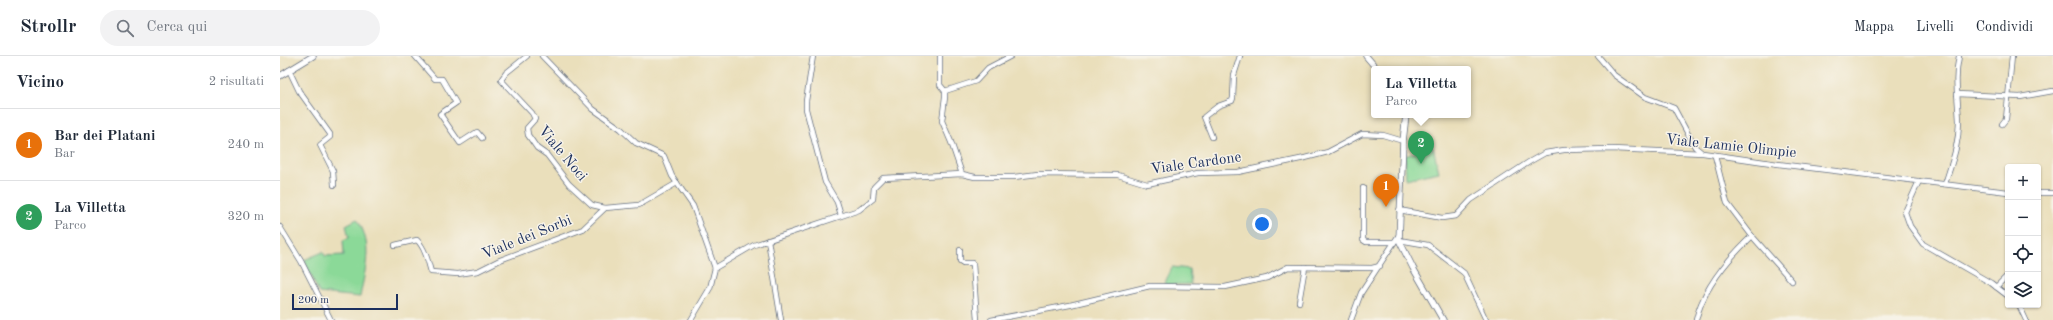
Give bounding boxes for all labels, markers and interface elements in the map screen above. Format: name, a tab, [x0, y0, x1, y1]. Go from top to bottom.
search box	[100, 10, 380, 46]
icon: search	[114, 17, 136, 39]
text: Strollr	[20, 18, 76, 37]
text: Cerca qui	[146, 20, 207, 35]
text: Mappa	[1854, 20, 1894, 34]
text: Livelli	[1916, 20, 1954, 34]
text: Condividi	[1976, 20, 2033, 34]
popup	[1371, 66, 1471, 118]
text: Vicino	[16, 74, 64, 91]
text: 2 risultati	[209, 75, 264, 88]
text: La Villetta	[1385, 77, 1457, 92]
text: Parco	[1385, 95, 1417, 108]
street label: Viale Noci	[535, 123, 589, 185]
text: Bar dei Platani	[54, 129, 155, 144]
pin: 2	[1408, 131, 1434, 164]
street label: Viale Lamie Olimpie	[1665, 133, 1797, 161]
text: 1	[25, 138, 33, 151]
text: 240 m	[227, 138, 264, 151]
text: Bar	[54, 147, 75, 160]
street label: Viale Cardone	[1150, 150, 1242, 178]
map controls	[2005, 164, 2041, 308]
button: +	[2005, 164, 2041, 200]
pin: 1	[1373, 174, 1399, 207]
button: −	[2005, 200, 2041, 236]
text: La Villetta	[54, 201, 126, 216]
text: 2	[25, 210, 33, 223]
text: 320 m	[227, 210, 264, 223]
street label: Viale dei Sorbi	[480, 213, 574, 263]
your location	[1252, 214, 1272, 234]
text: Parco	[54, 219, 86, 232]
button: locate	[2005, 236, 2041, 272]
button: layers	[2005, 272, 2041, 308]
scale bar	[292, 292, 398, 311]
text: 200 m	[298, 295, 329, 306]

